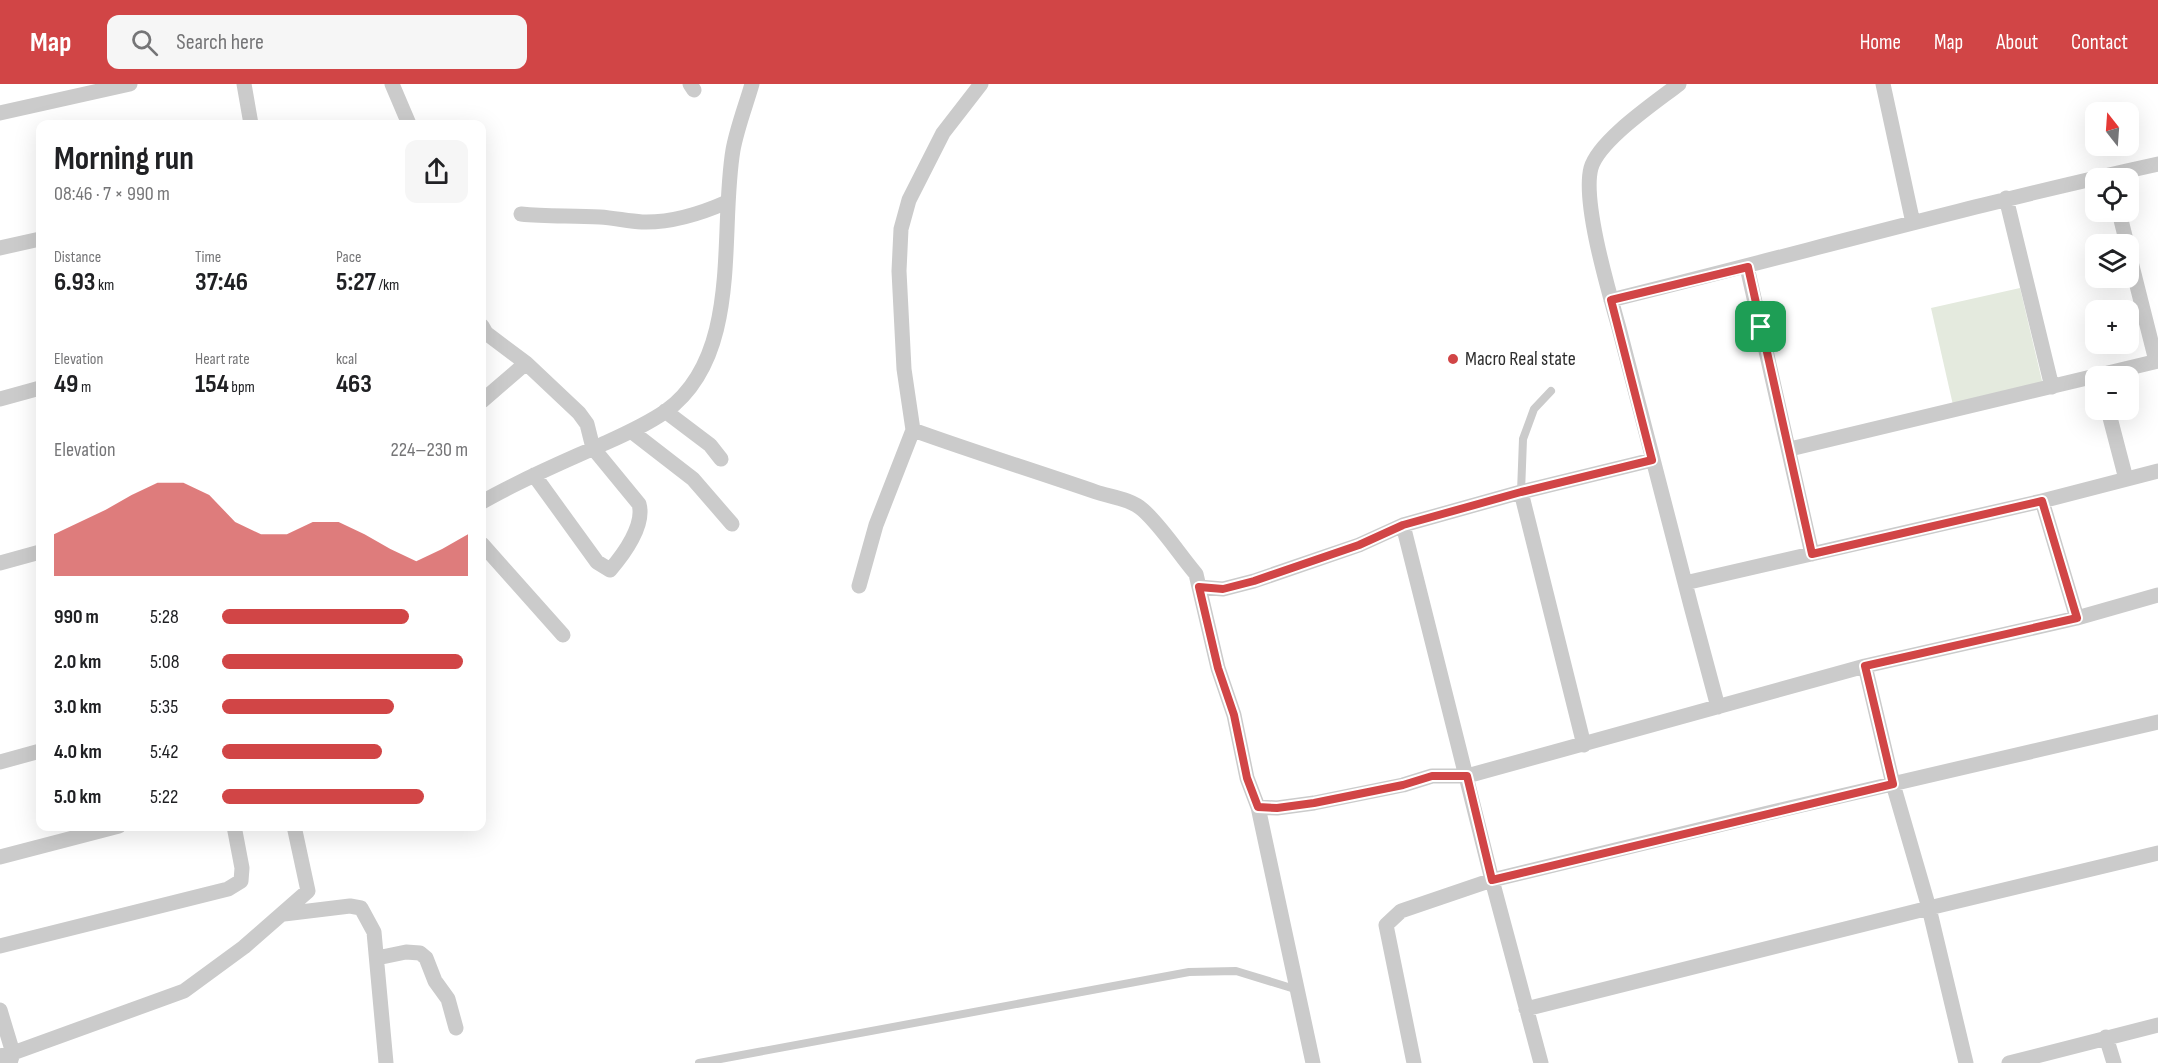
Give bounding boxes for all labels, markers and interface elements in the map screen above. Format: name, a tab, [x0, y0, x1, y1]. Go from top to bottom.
search box	[107, 15, 527, 69]
text: Map	[30, 26, 71, 59]
icon: search	[128, 26, 161, 59]
text: Search here	[176, 29, 264, 56]
text: Home	[1860, 30, 1901, 55]
text: Map	[1934, 30, 1963, 55]
text: About	[1996, 30, 2038, 55]
text: Contact	[2071, 30, 2128, 55]
north arrow	[2085, 102, 2139, 156]
map controls	[2085, 102, 2139, 420]
text: Morning run	[54, 139, 194, 179]
button: share	[405, 140, 468, 203]
button: locate	[2085, 168, 2139, 222]
text: 08:46 · 7 × 990 m	[54, 182, 170, 206]
button: layers	[2085, 234, 2139, 288]
text: Distance	[54, 248, 101, 267]
text: Time	[195, 248, 221, 267]
text: Pace	[336, 248, 361, 267]
text: 6.93	[54, 267, 95, 298]
text: 37:46	[195, 267, 248, 298]
text: 5:27	[336, 267, 376, 298]
text: km	[95, 276, 114, 295]
text: /km	[376, 276, 399, 295]
button: +	[2085, 300, 2139, 354]
pin	[1735, 301, 1786, 352]
icon: arrive	[1744, 310, 1777, 343]
place label: Macro Real state	[1465, 347, 1576, 371]
text: Elevation	[54, 350, 103, 369]
text: Heart rate	[195, 350, 250, 369]
text: kcal	[336, 350, 357, 369]
marker: Macro Real state	[1446, 352, 1460, 366]
button: −	[2085, 366, 2139, 420]
text: 49	[54, 369, 78, 400]
text: 154	[195, 369, 229, 400]
text: 463	[336, 369, 372, 400]
text: m	[78, 378, 91, 397]
text: bpm	[229, 378, 255, 397]
text: Elevation	[54, 438, 116, 462]
text: 224–230 m	[391, 438, 468, 462]
text: 990 m	[54, 605, 99, 629]
text: 5:28	[150, 605, 179, 629]
text: 2.0 km	[54, 650, 101, 674]
text: 5:08	[150, 650, 179, 674]
text: 3.0 km	[54, 695, 101, 719]
text: 5:35	[150, 695, 178, 719]
text: 4.0 km	[54, 740, 102, 764]
text: 5:42	[150, 740, 179, 764]
text: 5.0 km	[54, 785, 101, 809]
text: 5:22	[150, 785, 178, 809]

